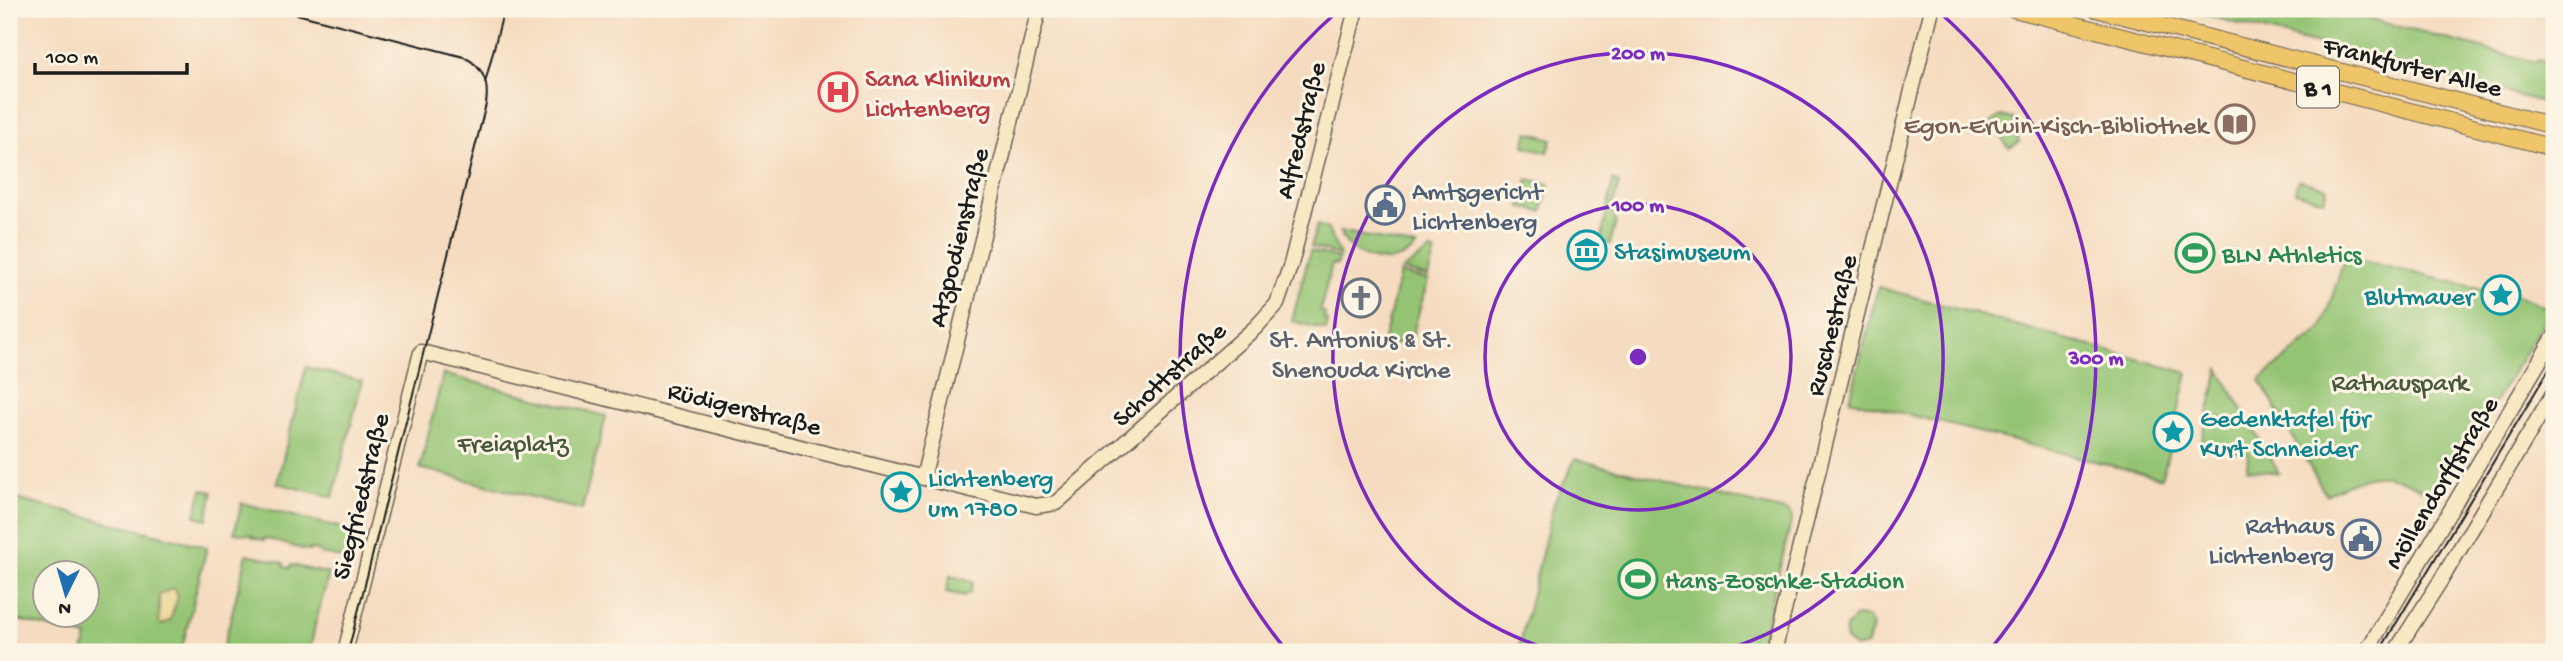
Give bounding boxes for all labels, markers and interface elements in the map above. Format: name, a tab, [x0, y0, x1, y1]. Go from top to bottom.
scale bar	[35, 32, 187, 76]
street label: Frankfurter Allee	[2318, 32, 2505, 107]
text: 200 m	[1611, 43, 1665, 68]
text: 100 m	[45, 47, 98, 72]
street label: Alfredstraße	[1271, 59, 1335, 203]
place label: Sana Klinikum Lichtenberg	[865, 66, 1010, 127]
road number: B 1	[2297, 66, 2339, 108]
hospital icon: Sana Klinikum Lichtenberg	[817, 71, 859, 113]
library icon: Egon-Erwin-Kisch-Bibliothek	[2214, 103, 2256, 145]
place label: Egon-Erwin-Kisch-Bibliothek	[1904, 113, 2210, 144]
street label: Atzpodienstraße	[924, 145, 999, 331]
place label: Amtsgericht Lichtenberg	[1412, 179, 1545, 240]
public building icon: Amtsgericht Lichtenberg	[1364, 184, 1406, 226]
text: 100 m	[1611, 195, 1664, 220]
museum icon: Stasimuseum	[1566, 229, 1608, 271]
sports icon: BLN Athletics	[2174, 232, 2216, 274]
place label: Stasimuseum	[1614, 239, 1751, 270]
place label: BLN Athletics	[2221, 242, 2363, 273]
street label: Ruschestraße	[1802, 252, 1867, 400]
place icon: Blutmauer	[2480, 274, 2522, 316]
church icon: St. Antonius & St. Shenouda Kirche	[1340, 277, 1382, 319]
place label: Blutmauer	[2363, 284, 2477, 315]
street label: Schottstraße	[1108, 317, 1235, 436]
place label: St. Antonius & St. Shenouda Kirche	[1269, 327, 1453, 388]
centre of rings	[1626, 345, 1650, 369]
text: 300 m	[2068, 348, 2123, 373]
park label: Rathauspark	[2332, 370, 2471, 401]
street label: Rüdigerstraße	[664, 377, 824, 446]
street label: Möllendorffstraße	[2380, 392, 2508, 576]
place label: Gedenktafel für Kurt Schneider	[2200, 406, 2373, 467]
street label: Siegfriedstraße	[328, 410, 399, 584]
place icon: Gedenktafel für Kurt Schneider	[2152, 411, 2194, 453]
park label: Freiaplatz	[456, 431, 570, 462]
place label: Lichtenberg um 1780	[928, 466, 1053, 527]
place icon: Lichtenberg um 1780	[880, 471, 922, 513]
place label: Rathaus Lichtenberg	[2209, 513, 2335, 574]
public building icon: Rathaus Lichtenberg	[2340, 518, 2382, 560]
sports icon: Hans-Zoschke-Stadion	[1617, 558, 1659, 600]
north arrow	[32, 560, 102, 630]
place label: Hans-Zoschke-Stadion	[1665, 568, 1905, 599]
text: N	[58, 595, 72, 619]

